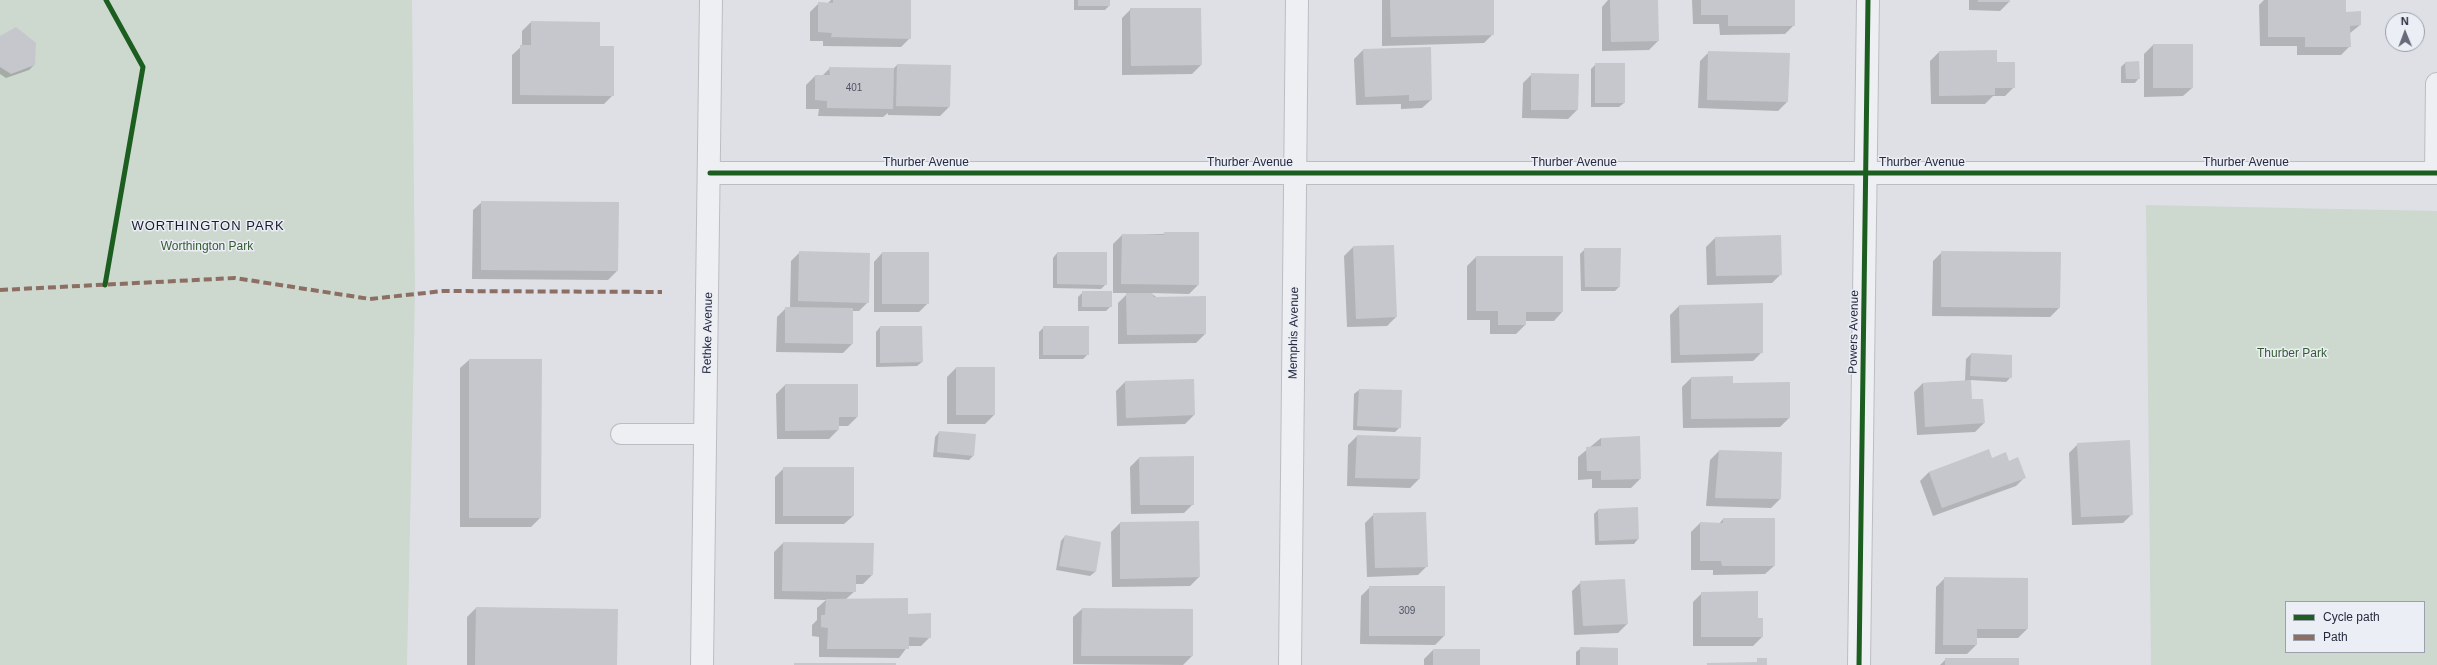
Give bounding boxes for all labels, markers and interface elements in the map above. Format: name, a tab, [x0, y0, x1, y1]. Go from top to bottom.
north arrow	[2385, 12, 2425, 52]
text: N	[2401, 15, 2409, 27]
house number: 401	[846, 82, 862, 94]
street label: Thurber Avenue	[883, 156, 969, 170]
street label: Thurber Avenue	[1207, 156, 1293, 170]
street label: Thurber Avenue	[1531, 156, 1617, 170]
street label: Thurber Avenue	[1879, 156, 1965, 170]
street label: Thurber Avenue	[2203, 156, 2289, 170]
district label: WORTHINGTON PARK	[131, 218, 285, 234]
park label: Worthington Park	[161, 240, 253, 254]
street label: Memphis Avenue	[1286, 287, 1302, 379]
street label: Powers Avenue	[1846, 290, 1862, 374]
street label: Rethke Avenue	[700, 292, 716, 374]
park label: Thurber Park	[2257, 347, 2327, 361]
legend	[2285, 601, 2425, 653]
house number: 309	[1399, 605, 1415, 617]
text: Cycle path	[2323, 610, 2380, 624]
text: Path	[2323, 630, 2348, 644]

